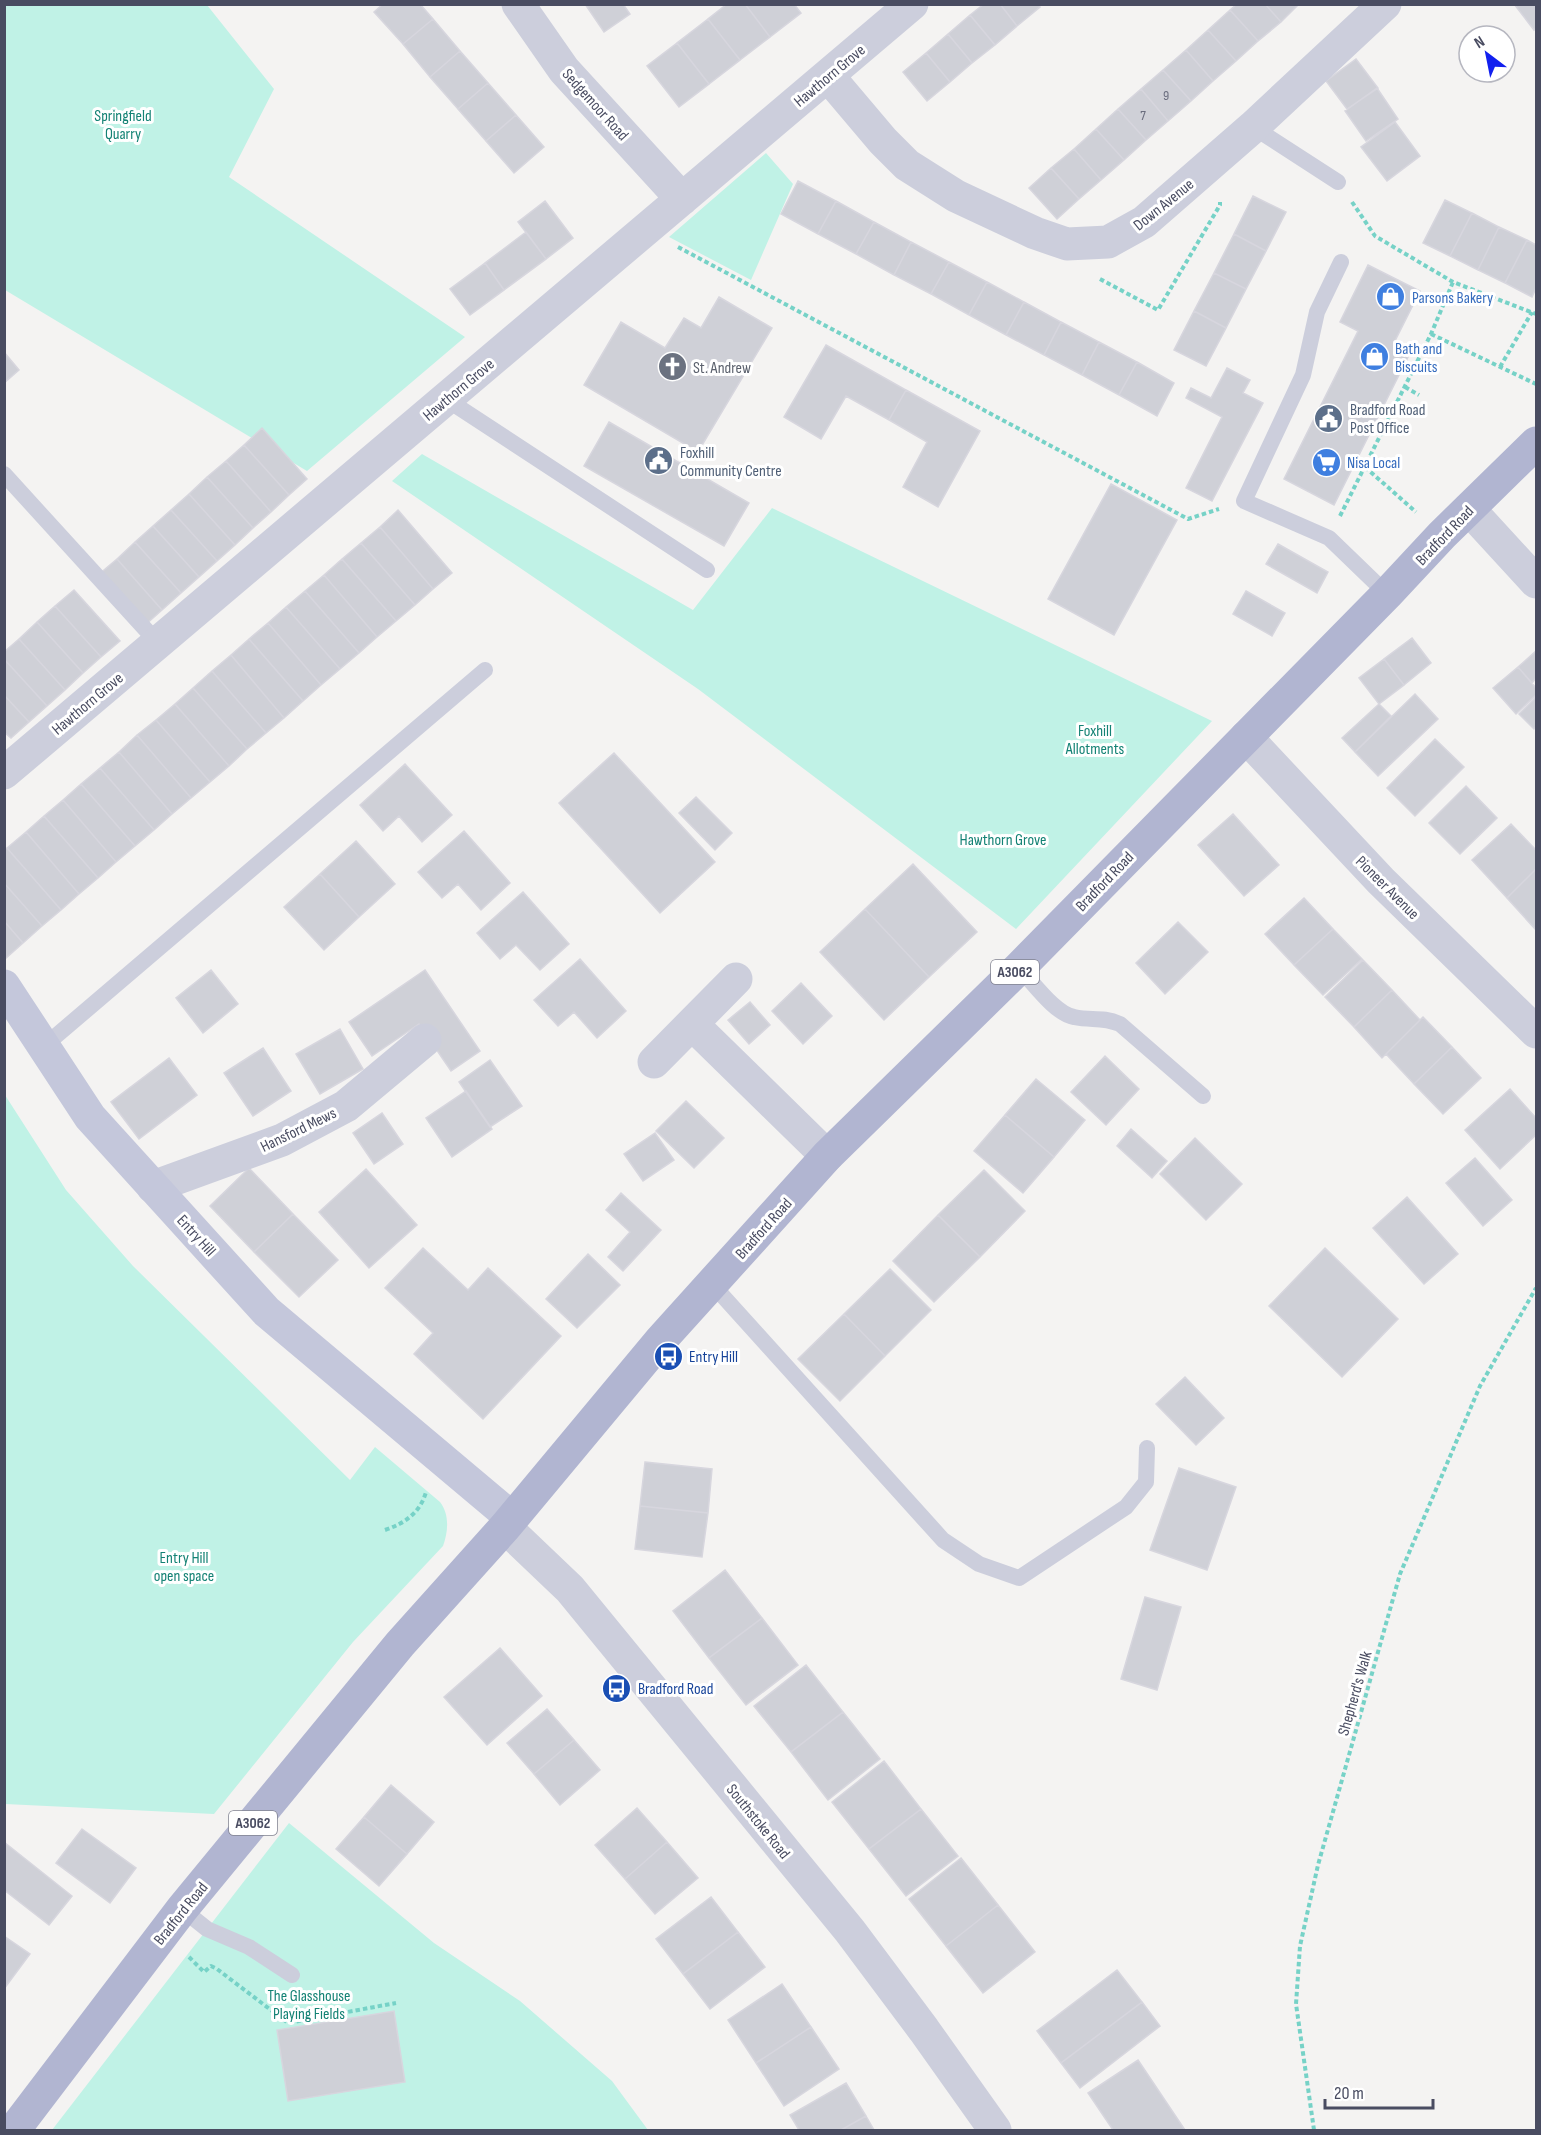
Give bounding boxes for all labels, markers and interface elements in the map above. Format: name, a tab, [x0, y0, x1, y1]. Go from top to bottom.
north arrow	[1457, 24, 1517, 84]
text: N	[1471, 32, 1489, 53]
street label: Hawthorn Grove	[791, 41, 869, 111]
street label: Sedgemoor Road	[558, 65, 632, 145]
house number: 9	[1163, 87, 1169, 104]
park label: Springfield Quarry	[94, 107, 152, 144]
house number: 7	[1140, 107, 1146, 124]
street label: Down Avenue	[1130, 175, 1198, 235]
shop icon: Parsons Bakery	[1375, 281, 1407, 313]
place label: Parsons Bakery	[1412, 289, 1493, 308]
place label: Bath and Biscuits	[1395, 340, 1442, 377]
shop icon: Bath and Biscuits	[1358, 341, 1390, 373]
church icon: St. Andrew	[656, 351, 688, 383]
street label: Hawthorn Grove	[420, 355, 498, 425]
place label: St. Andrew	[693, 359, 751, 378]
place label: Bradford Road Post Office	[1350, 401, 1425, 438]
public building icon: Bradford Road Post Office	[1313, 402, 1345, 434]
place label: Foxhill Community Centre	[680, 444, 782, 481]
public building icon: Foxhill Community Centre	[643, 445, 675, 477]
supermarket icon: Nisa Local	[1310, 446, 1342, 478]
place label: Nisa Local	[1347, 454, 1400, 473]
street label: Bradford Road	[1412, 502, 1478, 570]
street label: Hawthorn Grove	[49, 669, 127, 739]
park label: Foxhill Allotments	[1065, 722, 1125, 759]
park label: Hawthorn Grove	[960, 831, 1046, 850]
street label: Bradford Road	[1072, 848, 1138, 916]
street label: Pioneer Avenue	[1351, 852, 1423, 924]
road number: A3062	[991, 960, 1039, 984]
street label: Hansford Mews	[258, 1104, 340, 1157]
street label: Bradford Road	[732, 1195, 796, 1263]
street label: Entry Hill	[172, 1211, 219, 1261]
bus stop icon: Entry Hill	[652, 1340, 684, 1372]
place label: Entry Hill	[689, 1348, 738, 1367]
park label: Entry Hill open space	[154, 1549, 214, 1586]
street label: Shepherd's Walk	[1334, 1649, 1377, 1738]
bus stop icon: Bradford Road	[601, 1672, 633, 1704]
place label: Bradford Road	[638, 1680, 713, 1699]
street label: Southstoke Road	[722, 1781, 794, 1863]
road number: A3062	[229, 1811, 277, 1835]
street label: Bradford Road	[150, 1879, 212, 1949]
park label: The Glasshouse Playing Fields	[268, 1987, 351, 2024]
scale bar	[1325, 2072, 1433, 2110]
text: 20 m	[1334, 2083, 1364, 2104]

